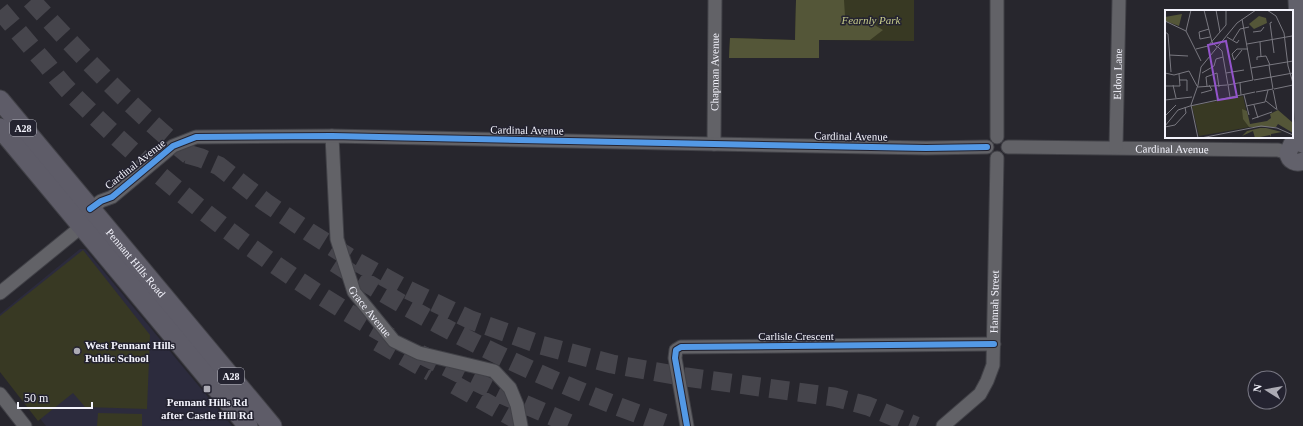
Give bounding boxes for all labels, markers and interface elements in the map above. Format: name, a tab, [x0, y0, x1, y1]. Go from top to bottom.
inset map	[1165, 10, 1293, 138]
park label: Fearnly Park	[841, 14, 902, 26]
street label: Chapman Avenue	[708, 33, 721, 111]
street label: Eldon Lane	[1111, 48, 1124, 100]
road number: A28	[10, 120, 36, 136]
street label: Cardinal Avenue	[490, 123, 564, 137]
street label: Cardinal Avenue	[814, 129, 888, 143]
street label: Cardinal Avenue	[102, 137, 168, 191]
street label: Cardinal Avenue	[1135, 142, 1209, 155]
street label: Pennant Hills Road	[104, 226, 168, 300]
street label: Hannah Street	[988, 270, 1001, 333]
street label: Grace Avenue	[347, 285, 394, 339]
street label: Carlisle Crescent	[758, 330, 834, 342]
place label: West Pennant Hills Public School	[85, 339, 176, 364]
marker: West Pennant Hills Public School	[72, 346, 82, 356]
road number: A28	[218, 368, 244, 384]
north arrow	[1247, 370, 1287, 410]
text: N	[1251, 383, 1264, 393]
scale bar	[18, 384, 92, 410]
marker: Pennant Hills Rd after Castle Hill Rd	[202, 384, 212, 394]
text: 50 m	[24, 391, 49, 405]
place label: Pennant Hills Rd after Castle Hill Rd	[161, 396, 253, 421]

